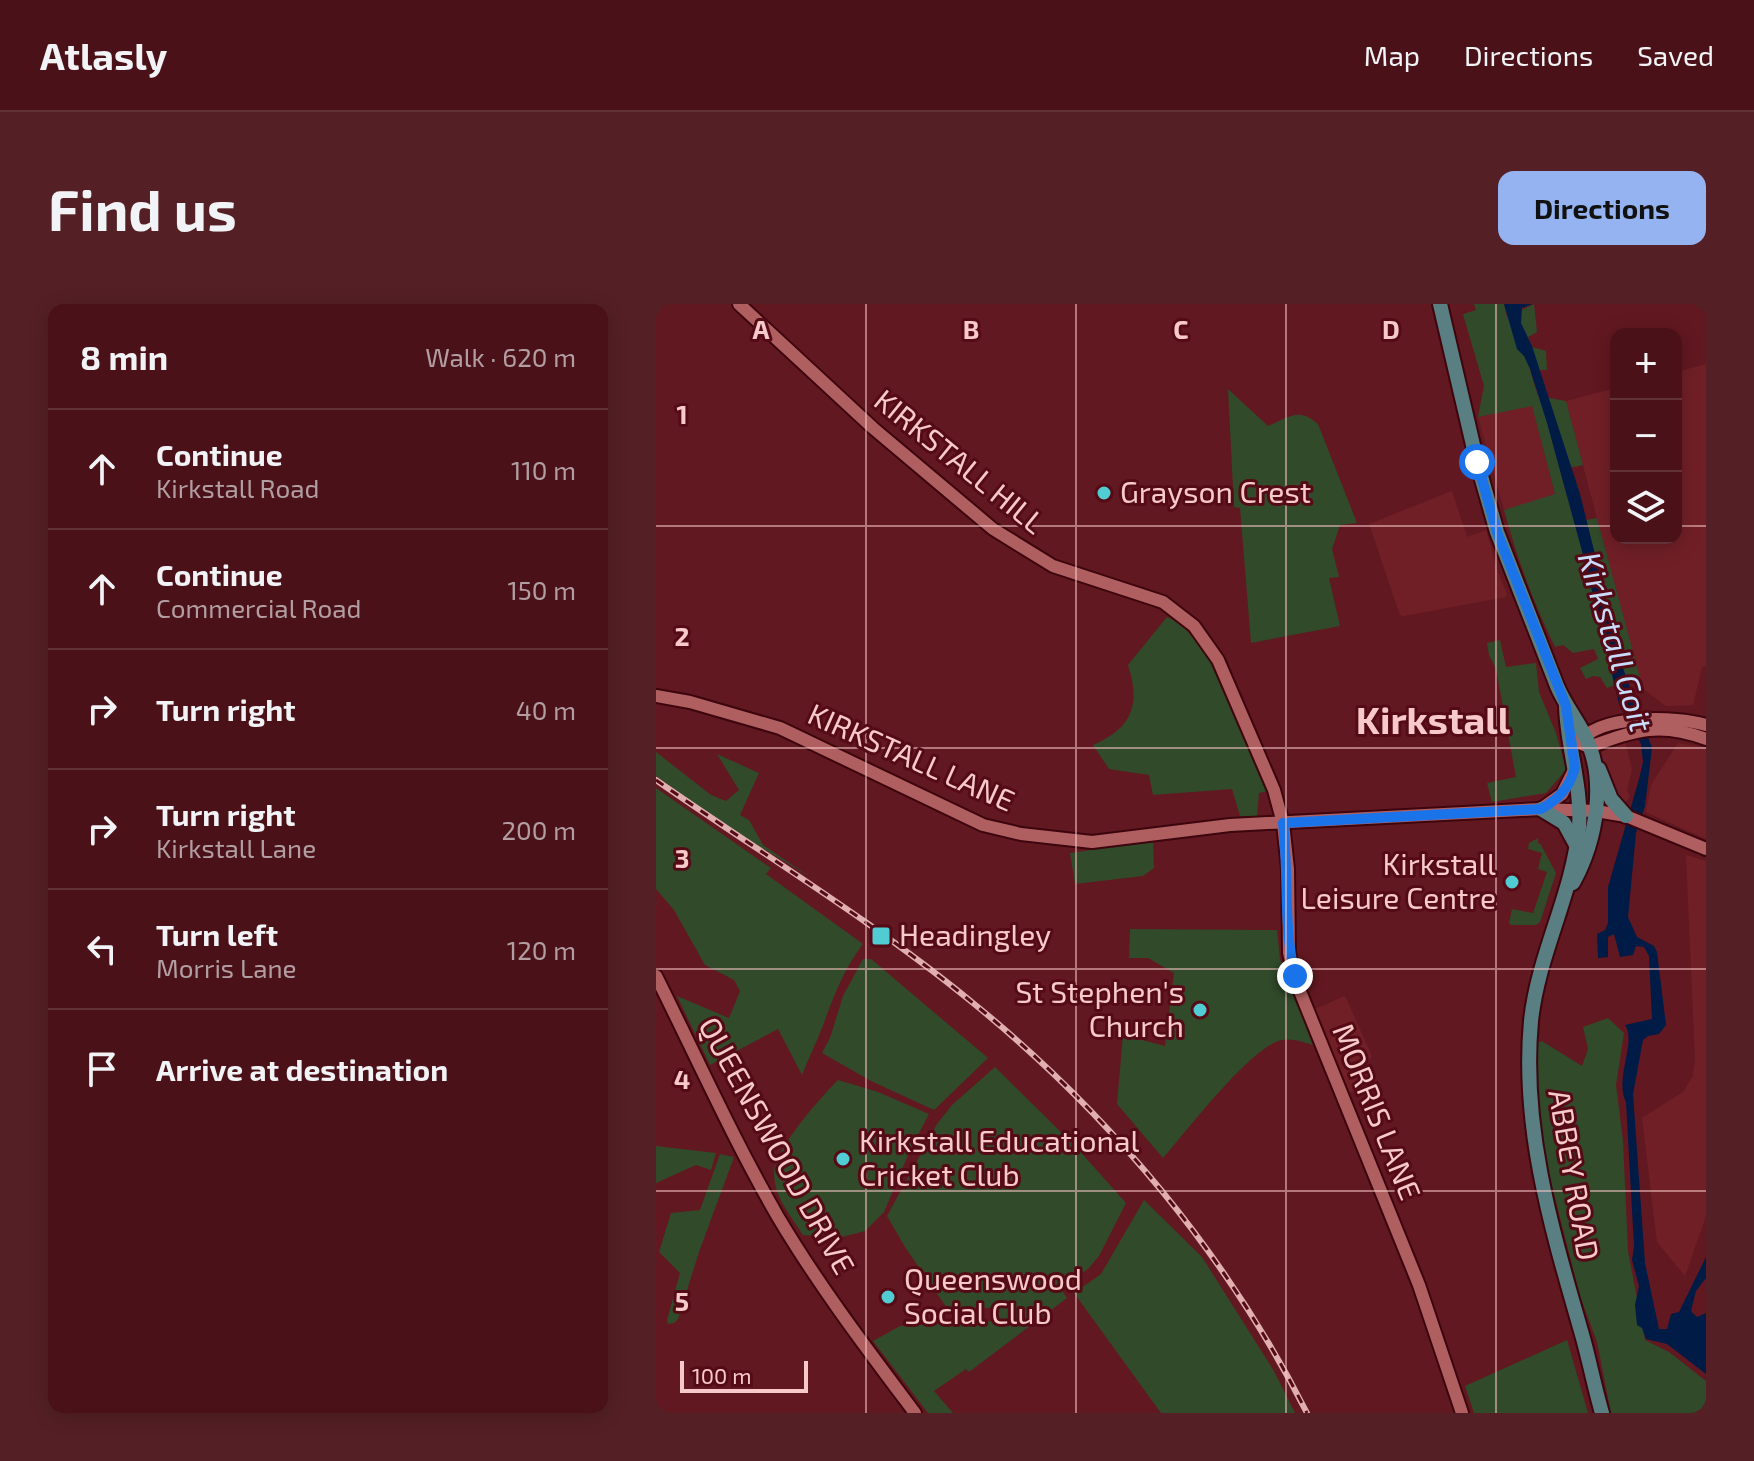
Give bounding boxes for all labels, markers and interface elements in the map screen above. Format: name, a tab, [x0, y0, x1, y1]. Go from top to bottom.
text: Atlasly	[40, 32, 167, 78]
text: Map	[1364, 38, 1420, 72]
text: Directions	[1464, 38, 1593, 72]
text: Saved	[1637, 38, 1714, 72]
button: Directions	[1498, 171, 1706, 245]
text: Find us	[48, 175, 237, 242]
text: A	[753, 313, 770, 344]
text: B	[963, 313, 979, 344]
text: C	[1173, 313, 1189, 344]
text: D	[1382, 313, 1400, 344]
map controls	[1610, 328, 1682, 544]
button: +	[1610, 328, 1682, 400]
text: 8 min	[80, 336, 168, 377]
text: Walk · 620 m	[425, 341, 576, 372]
street label: KIRKSTALL HILL	[868, 381, 1053, 540]
text: 1	[676, 398, 688, 429]
button: −	[1610, 400, 1682, 472]
text: Continue	[156, 436, 283, 472]
route start	[1459, 444, 1495, 480]
icon: ahead	[80, 447, 124, 491]
text: 110 m	[511, 454, 576, 485]
text: Kirkstall Road	[156, 472, 319, 503]
button: layers	[1610, 472, 1682, 544]
place label: Grayson Crest	[1120, 473, 1311, 509]
marker: Grayson Crest	[1095, 484, 1113, 502]
water label: Kirkstall Goit	[1572, 547, 1663, 737]
text: Continue	[156, 556, 283, 592]
icon: ahead	[80, 567, 124, 611]
text: 150 m	[507, 574, 576, 605]
text: Commercial Road	[156, 592, 361, 623]
text: 2	[674, 620, 690, 651]
icon: right	[80, 687, 124, 731]
text: Turn right	[156, 691, 296, 727]
text: 40 m	[516, 694, 576, 725]
street label: KIRKSTALL LANE	[803, 695, 1020, 818]
district label: Kirkstall	[1356, 696, 1511, 742]
text: Turn right	[156, 796, 296, 832]
icon: right	[80, 807, 124, 851]
text: 200 m	[501, 814, 576, 845]
text: Kirkstall Lane	[156, 832, 316, 863]
text: 3	[675, 842, 689, 873]
place label: Kirkstall Leisure Centre	[1300, 845, 1496, 915]
marker: Kirkstall Leisure Centre	[1503, 873, 1521, 891]
text: Turn left	[156, 916, 278, 952]
place label: Headingley	[899, 916, 1051, 952]
marker: Headingley	[870, 925, 892, 947]
icon: left	[80, 927, 124, 971]
text: 120 m	[507, 934, 576, 965]
text: Morris Lane	[156, 952, 297, 983]
route end	[1277, 958, 1313, 994]
place label: St Stephen's Church	[1015, 973, 1184, 1043]
marker: St Stephen's Church	[1191, 1001, 1209, 1019]
street label: QUEENSWOOD DRIVE	[692, 1010, 863, 1280]
street label: MORRIS LANE	[1326, 1018, 1430, 1205]
icon: arrive	[80, 1047, 124, 1091]
text: Arrive at destination	[156, 1051, 448, 1087]
text: 4	[674, 1063, 690, 1094]
street label: ABBEY ROAD	[1542, 1087, 1608, 1263]
place label: Kirkstall Educational Cricket Club	[859, 1122, 1139, 1192]
marker: Kirkstall Educational Cricket Club	[834, 1150, 852, 1168]
place label: Queenswood Social Club	[904, 1260, 1082, 1330]
text: 5	[675, 1285, 689, 1316]
marker: Queenswood Social Club	[879, 1288, 897, 1306]
scale bar	[680, 1357, 808, 1393]
text: 100 m	[692, 1362, 751, 1388]

